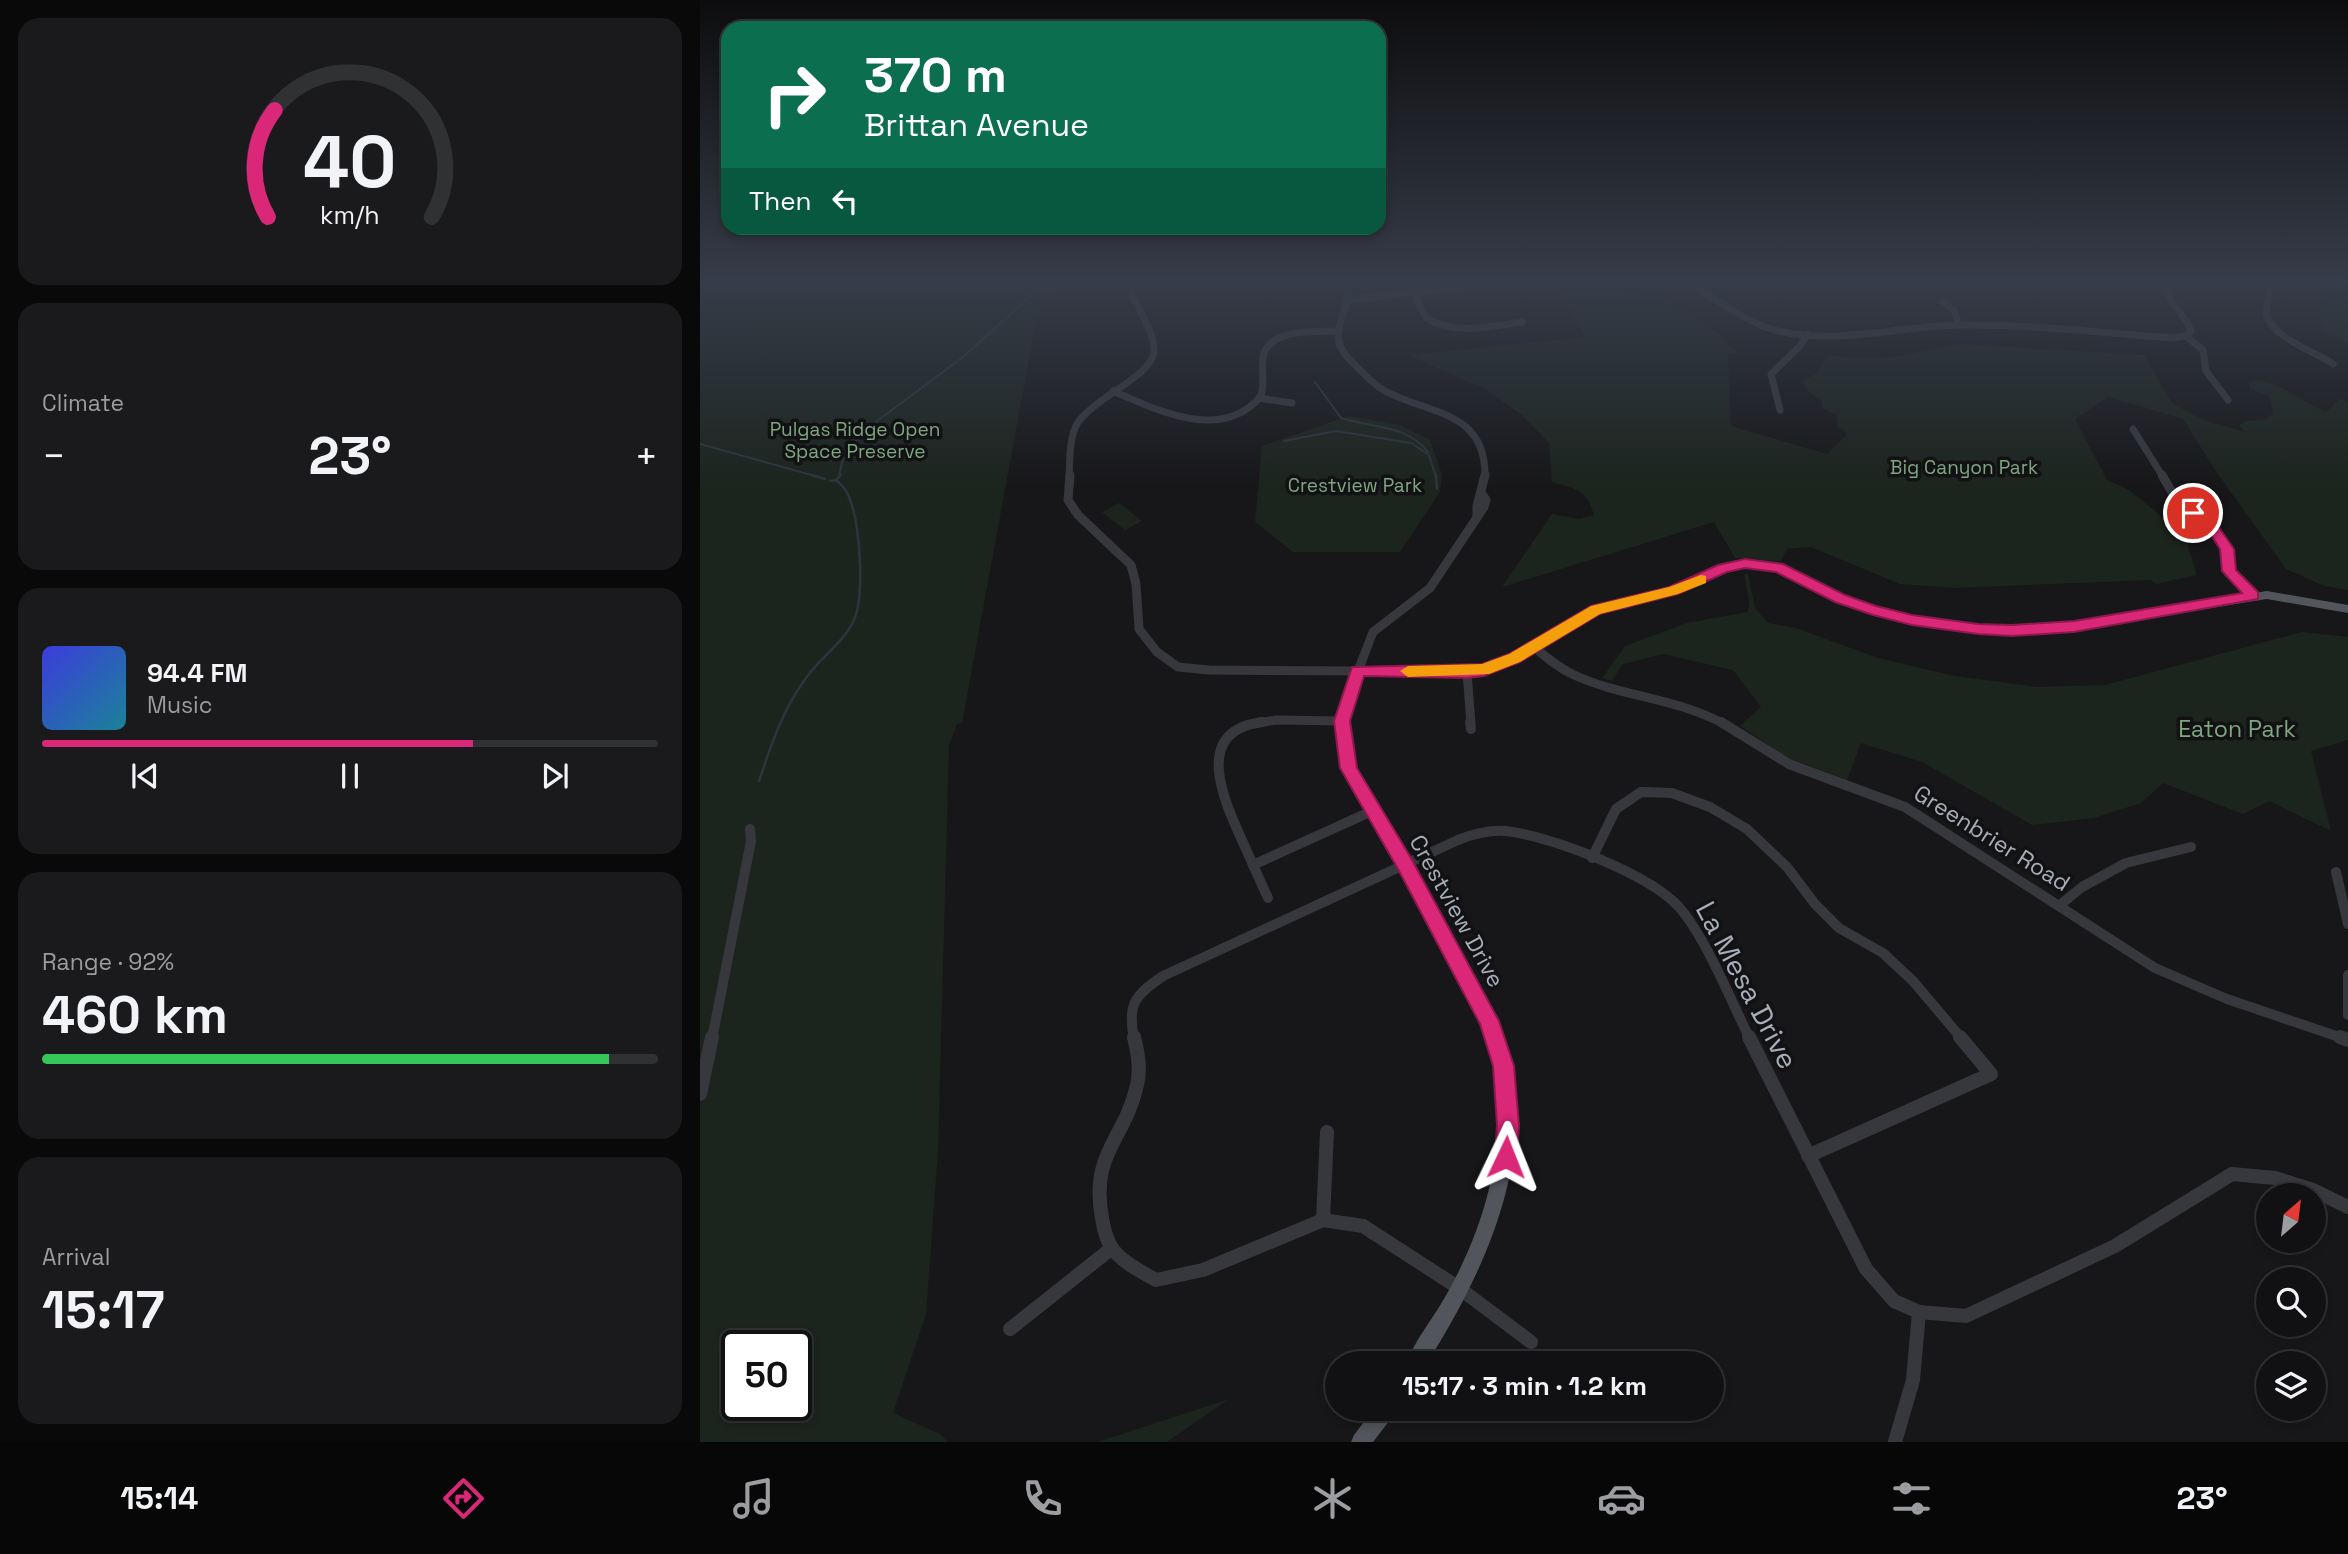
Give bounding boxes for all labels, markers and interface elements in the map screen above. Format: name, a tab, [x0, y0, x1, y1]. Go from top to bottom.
text: 370 m	[864, 44, 1007, 106]
icon: right	[749, 49, 840, 140]
text: Brittan Avenue	[864, 105, 1089, 145]
text: 40	[303, 116, 397, 209]
icon: left	[826, 182, 864, 220]
text: Then	[749, 184, 812, 218]
text: km/h	[320, 199, 380, 231]
text: Climate	[42, 388, 124, 418]
park label: Pulgas Ridge Open Space Preserve	[770, 417, 940, 464]
text: 23°	[309, 423, 392, 489]
text: −	[42, 432, 66, 480]
text: +	[634, 432, 658, 480]
park label: Big Canyon Park	[1890, 455, 2038, 480]
park label: Crestview Park	[1288, 473, 1422, 498]
pin	[2163, 483, 2223, 543]
icon: arrive	[2174, 494, 2212, 532]
text: 94.4 FM	[147, 656, 247, 690]
text: Music	[147, 690, 212, 720]
park label: Eaton Park	[2178, 714, 2296, 744]
icon: previous	[126, 757, 164, 795]
icon: pause	[331, 757, 369, 795]
icon: next	[536, 757, 574, 795]
street label: Greenbrier Road	[1908, 778, 2076, 898]
street label: Crestview Drive	[1403, 829, 1511, 993]
street label: La Mesa Drive	[1688, 895, 1806, 1075]
text: Range · 92%	[42, 947, 174, 977]
text: 460 km	[42, 982, 228, 1048]
position arrow	[1469, 1120, 1543, 1194]
north arrow	[2256, 1183, 2326, 1253]
map controls	[2256, 1183, 2326, 1421]
text: Arrival	[42, 1242, 110, 1272]
button: search	[2256, 1267, 2326, 1337]
text: 15:17	[42, 1277, 165, 1343]
speed limit sign: 50	[721, 1330, 812, 1421]
button: layers	[2256, 1351, 2326, 1421]
text: 15:17 · 3 min · 1.2 km	[1402, 1369, 1647, 1403]
icon: directions	[439, 1474, 488, 1523]
icon: music	[729, 1474, 778, 1523]
icon: phone	[1018, 1474, 1067, 1523]
icon: climate	[1308, 1474, 1357, 1523]
icon: car	[1597, 1474, 1646, 1523]
icon: filters	[1887, 1474, 1936, 1523]
text: 15:14	[120, 1478, 198, 1518]
text: 23°	[2177, 1478, 2228, 1518]

